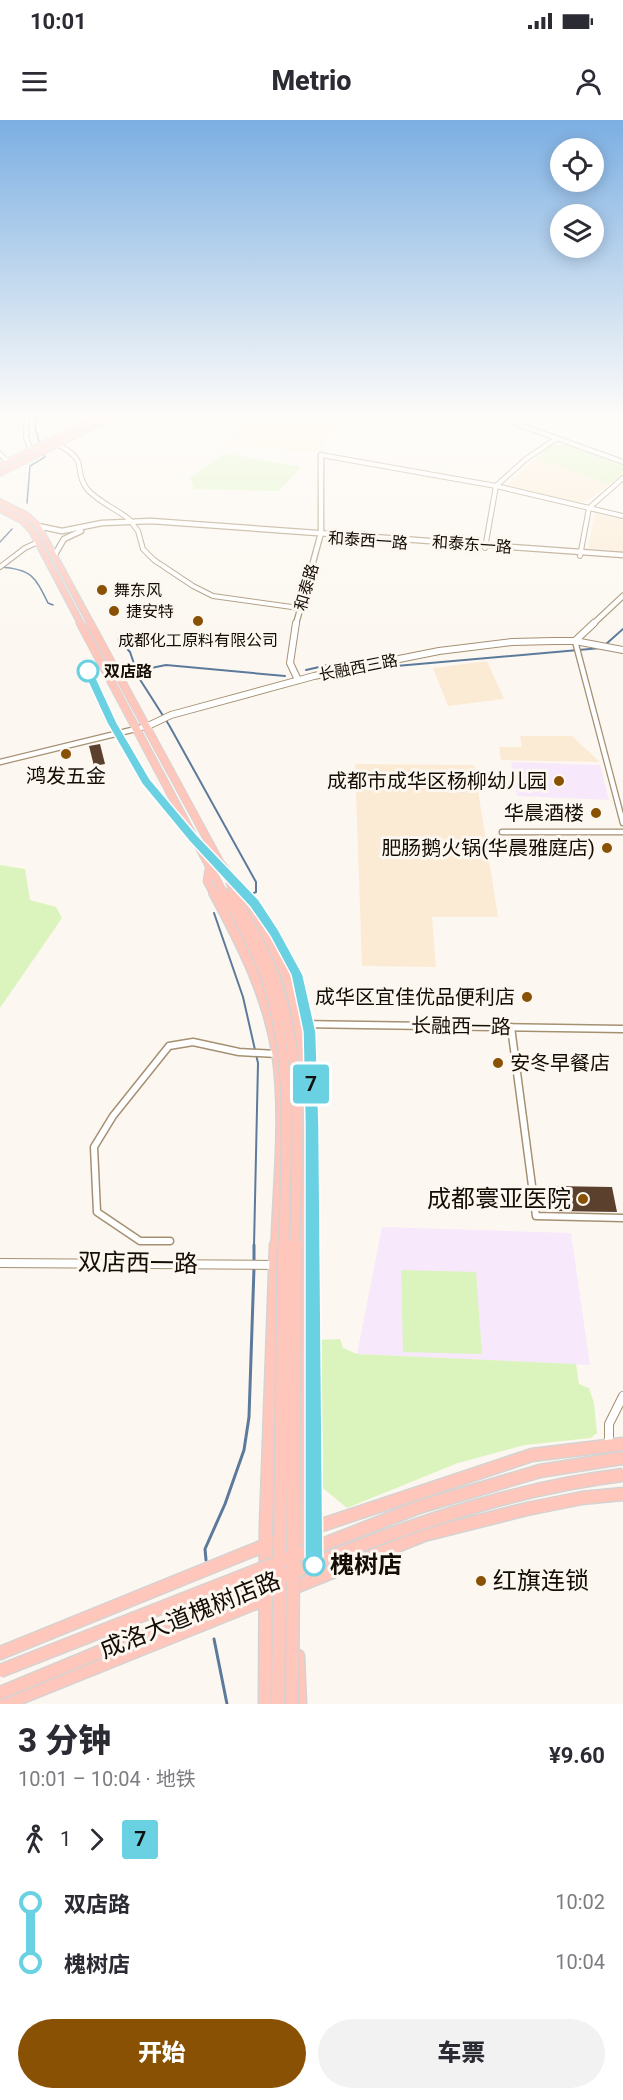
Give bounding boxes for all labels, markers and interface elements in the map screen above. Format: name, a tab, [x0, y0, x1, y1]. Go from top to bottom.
text: 10:01	[30, 9, 87, 34]
icon: menu	[18, 65, 51, 98]
text: Metrio	[271, 65, 352, 97]
icon: person	[572, 65, 605, 98]
map controls	[550, 138, 604, 258]
button: locate	[550, 138, 604, 192]
button: layers	[550, 204, 604, 258]
street label: 和泰西一路	[327, 528, 409, 553]
street label: 和泰东一路	[431, 532, 513, 557]
street label: 和泰路	[291, 561, 322, 613]
place label: 舞东风	[114, 581, 162, 600]
marker: 舞东风	[95, 583, 109, 597]
place label: 捷安特	[126, 602, 174, 621]
marker: 捷安特	[107, 604, 121, 618]
marker: 成都化工原料有限公司	[191, 614, 205, 628]
place label: 成都化工原料有限公司	[118, 631, 278, 650]
street label: 长融西三路	[317, 651, 399, 684]
marker: 双店路	[77, 660, 99, 682]
place label: 双店路	[104, 662, 152, 681]
marker: 鸿发五金	[59, 747, 73, 761]
place label: 鸿发五金	[26, 764, 106, 788]
place label: 成都市成华区杨柳幼儿园	[327, 769, 547, 793]
marker: 成都市成华区杨柳幼儿园	[552, 774, 566, 788]
place label: 华晨酒楼	[504, 801, 584, 825]
marker: 华晨酒楼	[589, 806, 603, 820]
place label: 肥肠鹅火锅(华晨雅庭店)	[381, 836, 595, 860]
marker: 肥肠鹅火锅(华晨雅庭店)	[600, 841, 614, 855]
place label: 成华区宜佳优品便利店	[315, 985, 515, 1009]
marker: 成华区宜佳优品便利店	[520, 990, 534, 1004]
street label: 长融西一路	[411, 1013, 511, 1039]
place label: 安冬早餐店	[510, 1051, 610, 1075]
marker: 安冬早餐店	[491, 1056, 505, 1070]
line badge: 7	[292, 1064, 330, 1104]
text: 7	[305, 1072, 317, 1096]
place label: 成都寰亚医院	[427, 1185, 571, 1213]
marker: 成都寰亚医院	[576, 1192, 590, 1206]
street label: 双店西一路	[78, 1248, 198, 1278]
place label: 槐树店	[330, 1551, 402, 1579]
marker: 槐树店	[303, 1554, 325, 1576]
street label: 成洛大道槐树店路	[96, 1566, 284, 1664]
place label: 红旗连锁	[493, 1567, 589, 1595]
marker: 红旗连锁	[474, 1574, 488, 1588]
text: 3 分钟	[18, 1721, 111, 1760]
text: ¥9.60	[549, 1743, 605, 1768]
text: 10:01 – 10:04 · 地铁	[18, 1767, 196, 1791]
icon: walk	[18, 1823, 51, 1856]
icon: forward	[80, 1823, 113, 1856]
text: 1	[60, 1827, 71, 1851]
text: 7	[134, 1827, 146, 1851]
text: 10:02	[555, 1890, 605, 1914]
text: 双店路	[64, 1892, 130, 1917]
text: 10:04	[555, 1950, 605, 1974]
text: 槐树店	[64, 1952, 130, 1977]
button: 开始	[18, 2019, 306, 2088]
button: 车票	[318, 2019, 605, 2088]

